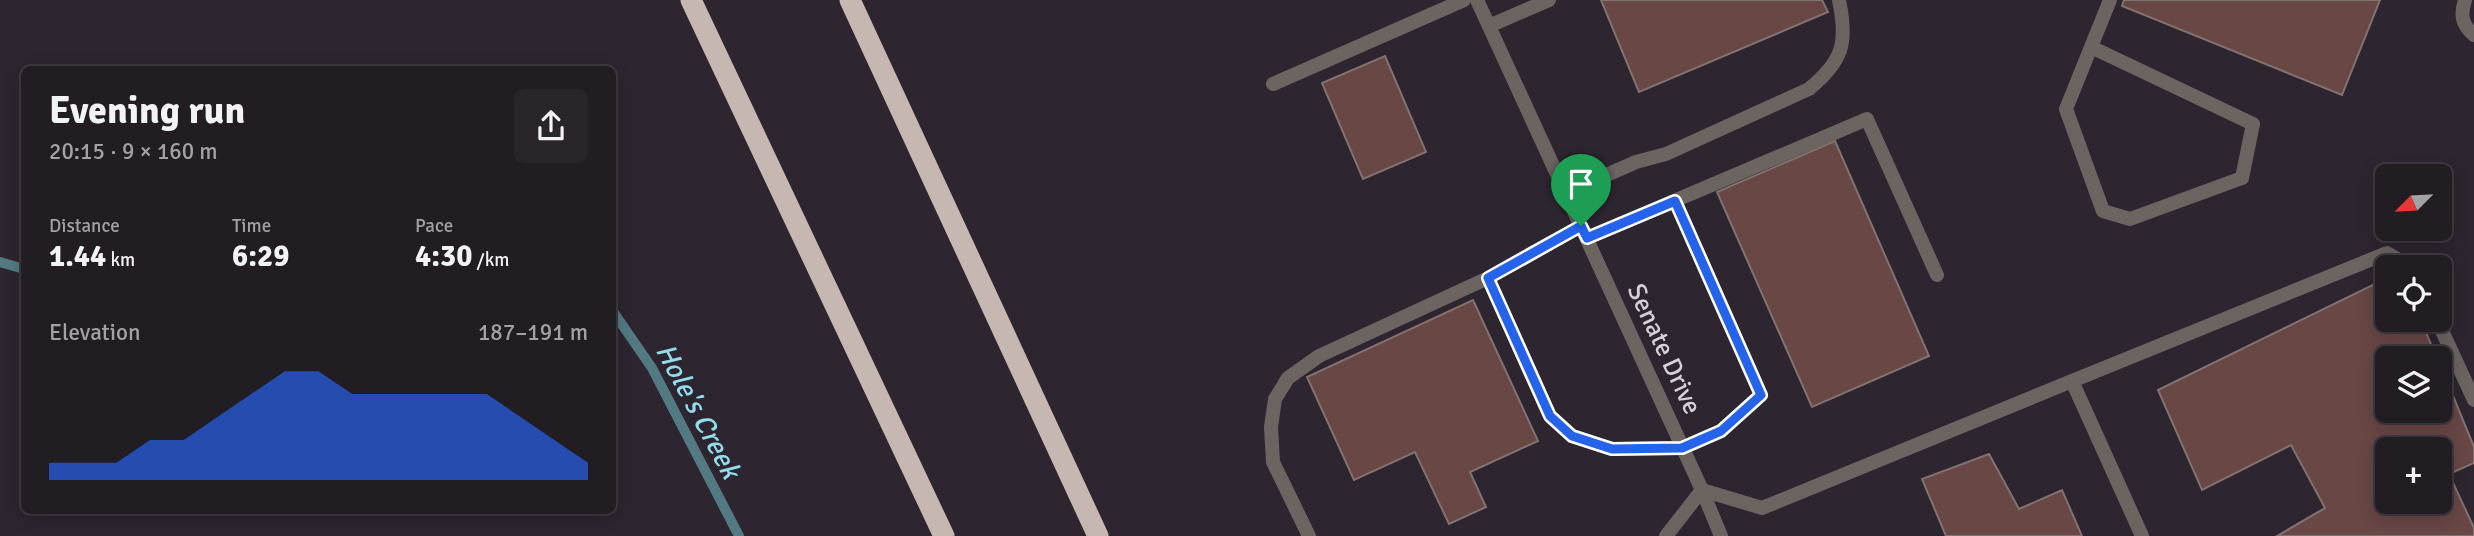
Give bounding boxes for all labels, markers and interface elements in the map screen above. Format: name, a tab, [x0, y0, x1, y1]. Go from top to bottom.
text: Evening run	[49, 87, 245, 134]
button: share	[514, 89, 588, 163]
text: 20:15 · 9 × 160 m	[49, 137, 218, 166]
pin	[1551, 154, 1611, 226]
north arrow	[2375, 164, 2452, 242]
map controls	[2375, 164, 2452, 514]
icon: arrive	[1562, 165, 1600, 203]
text: Distance	[49, 214, 120, 238]
text: Time	[232, 214, 271, 238]
text: Pace	[415, 214, 453, 238]
text: 1.44	[49, 238, 106, 275]
text: 6:29	[232, 238, 289, 275]
text: 4:30	[415, 238, 472, 275]
text: km	[106, 248, 135, 272]
text: /km	[472, 248, 509, 272]
button: locate	[2375, 255, 2452, 332]
street label: Senate Drive	[1620, 279, 1708, 419]
text: Elevation	[49, 318, 141, 347]
text: 187–191 m	[478, 318, 588, 347]
water label: Hole's Creek	[648, 338, 749, 487]
button: layers	[2375, 346, 2452, 423]
button: +	[2375, 437, 2452, 514]

